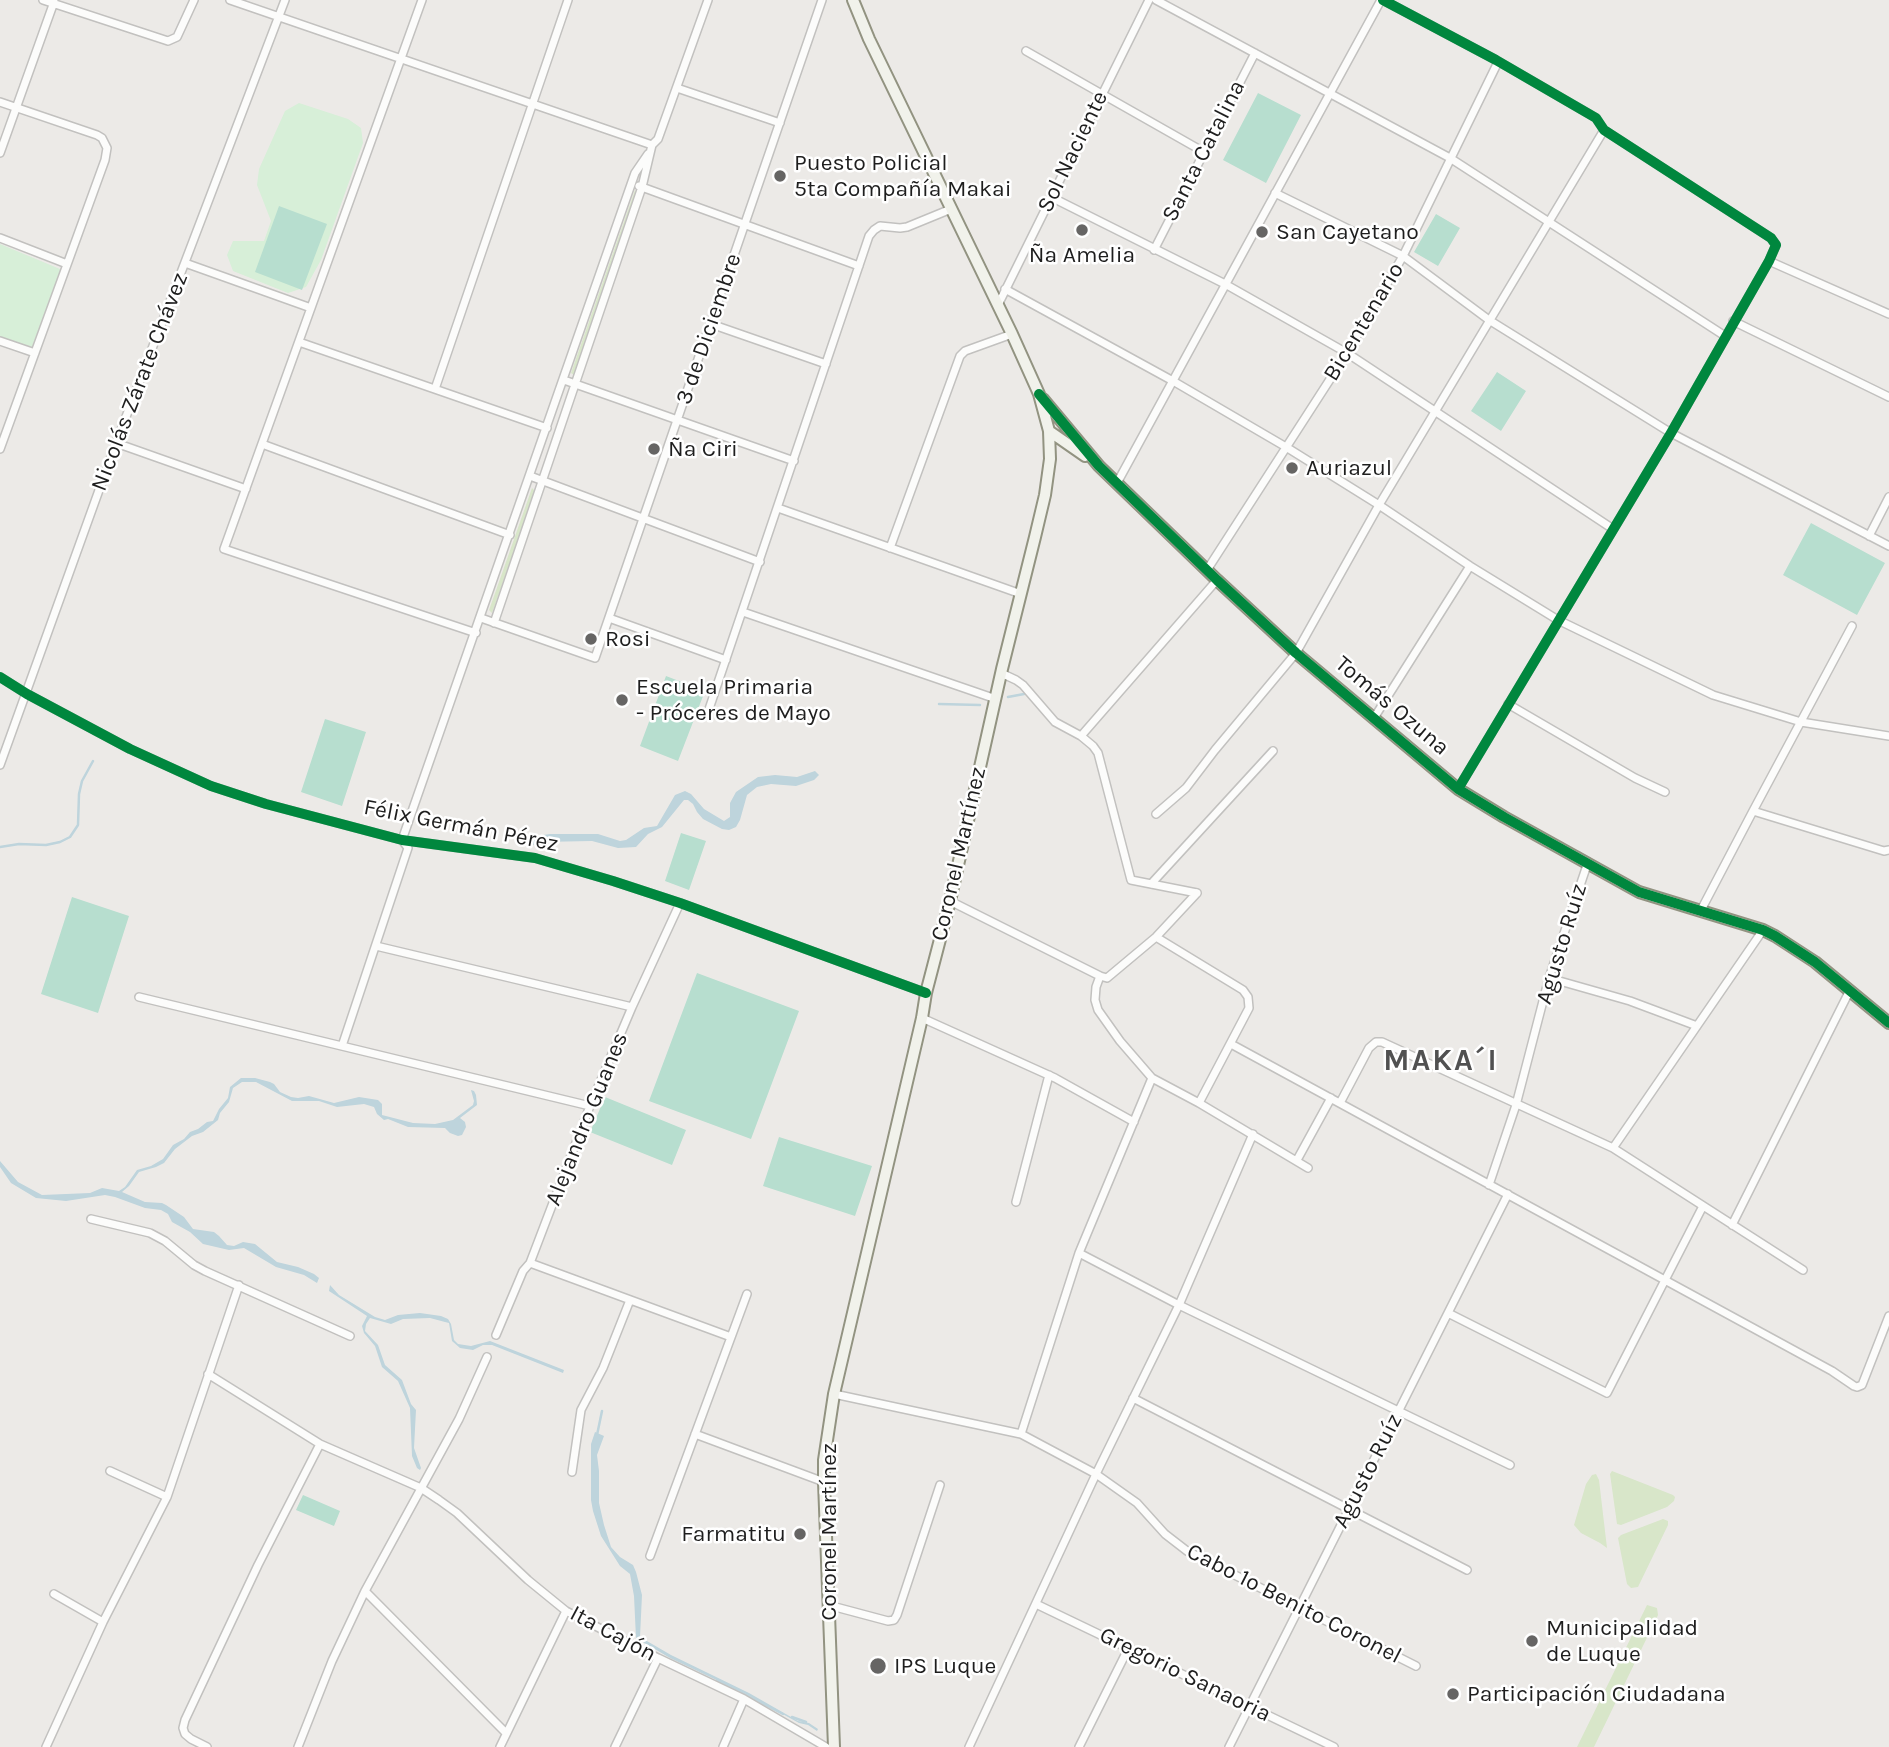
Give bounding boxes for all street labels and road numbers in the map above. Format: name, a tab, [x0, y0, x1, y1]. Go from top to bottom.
street label: Santa Catalina	[1156, 76, 1252, 226]
street label: Sol Naciente	[1032, 87, 1114, 217]
street label: 3 de Diciembre	[670, 250, 748, 408]
street label: Bicentenario	[1318, 258, 1410, 386]
street label: Nicolás Zárate Chávez	[86, 269, 194, 495]
street label: Tomás Ozuna	[1329, 650, 1455, 762]
street label: Coronel Martínez	[926, 764, 992, 944]
street label: Félix Germán Pérez	[361, 794, 561, 858]
street label: Agusto Ruíz	[1531, 880, 1593, 1008]
street label: Alejandro Guanes	[540, 1028, 634, 1210]
street label: Agusto Ruíz	[1327, 1409, 1409, 1533]
street label: Coronel Martínez	[815, 1443, 843, 1621]
street label: Cabo 1o Benito Coronel	[1182, 1538, 1406, 1670]
street label: Ita Cajón	[565, 1600, 661, 1668]
street label: Gregorio Sanaoria	[1095, 1622, 1275, 1728]

